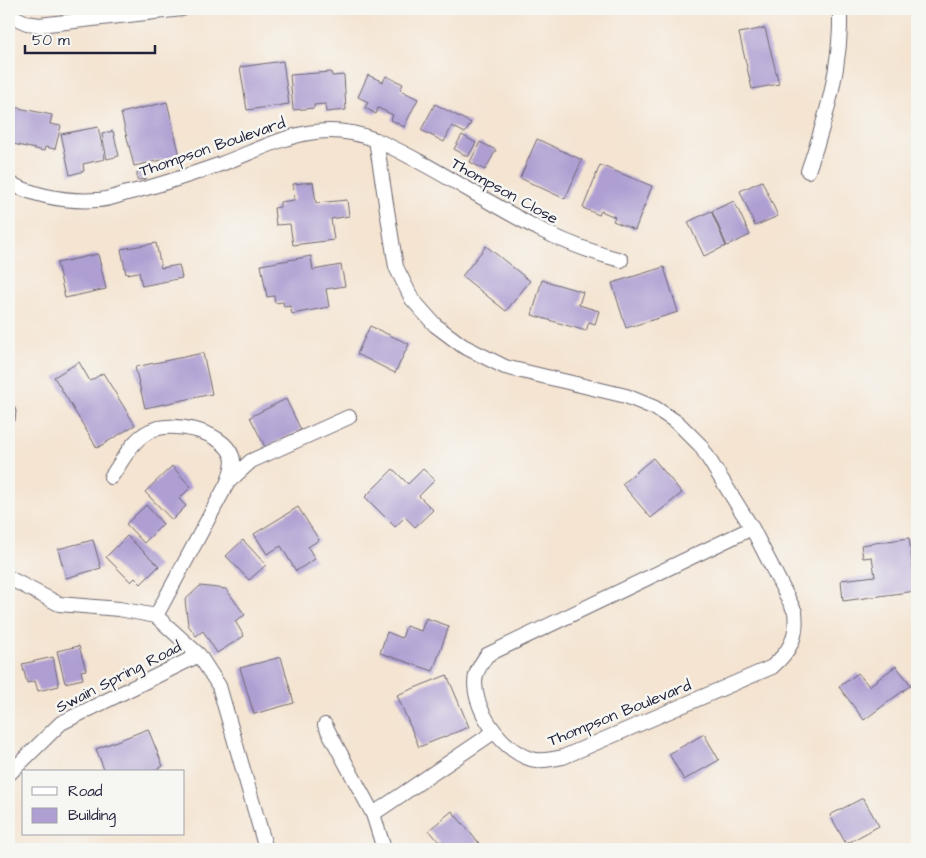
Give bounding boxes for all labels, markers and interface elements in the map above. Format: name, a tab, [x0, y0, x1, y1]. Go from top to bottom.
scale bar	[25, 22, 155, 54]
text: 50 m	[32, 30, 70, 51]
street label: Thompson Boulevard	[136, 112, 288, 182]
street label: Thompson Close	[447, 152, 562, 230]
street label: Swain Spring Road	[52, 636, 185, 719]
street label: Thompson Boulevard	[544, 674, 694, 752]
legend	[22, 770, 185, 836]
text: Road	[68, 781, 103, 802]
text: Building	[68, 805, 116, 827]

